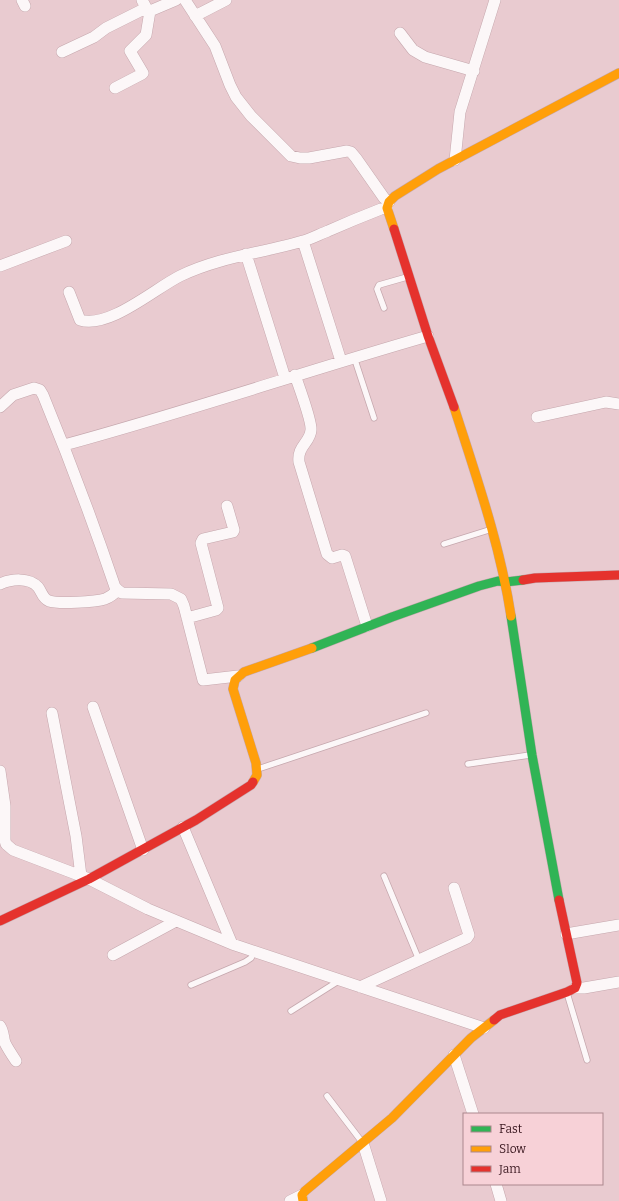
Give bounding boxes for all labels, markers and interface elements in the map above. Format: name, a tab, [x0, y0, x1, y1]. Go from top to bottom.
legend	[463, 1113, 603, 1185]
text: Fast	[499, 1122, 523, 1136]
text: Slow	[499, 1142, 526, 1156]
text: Jam	[498, 1162, 521, 1176]

